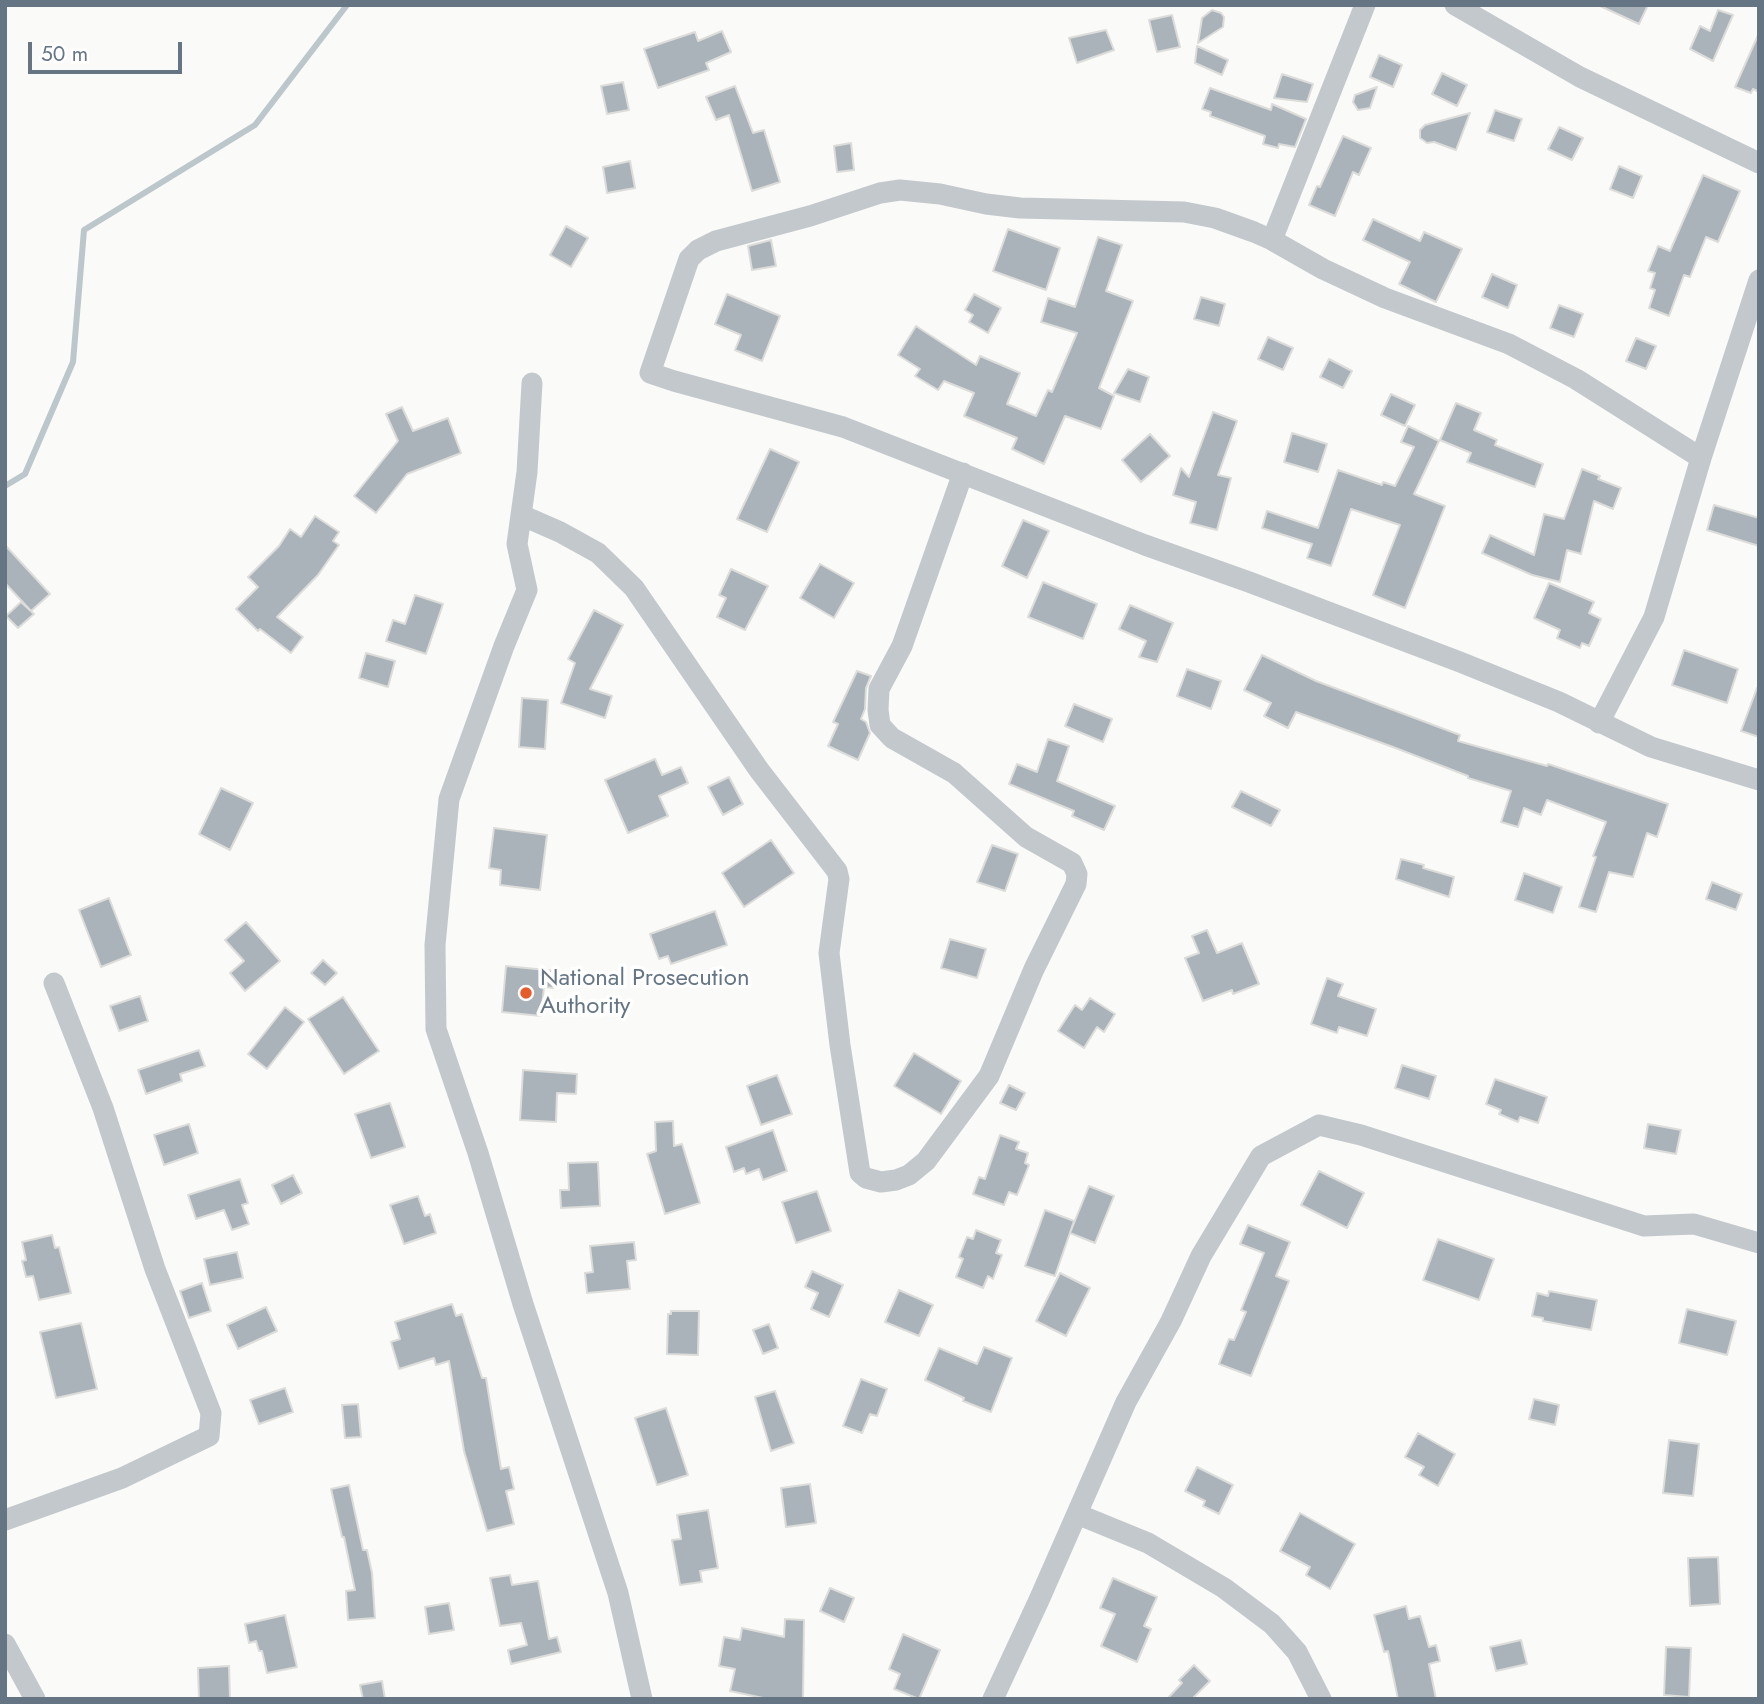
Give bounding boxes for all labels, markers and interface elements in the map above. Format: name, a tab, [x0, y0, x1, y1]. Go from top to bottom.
scale bar	[32, 28, 186, 72]
text: 50 m	[41, 39, 88, 69]
place label: National Prosecution Authority	[540, 965, 750, 1021]
marker: National Prosecution Authority	[518, 985, 534, 1001]

